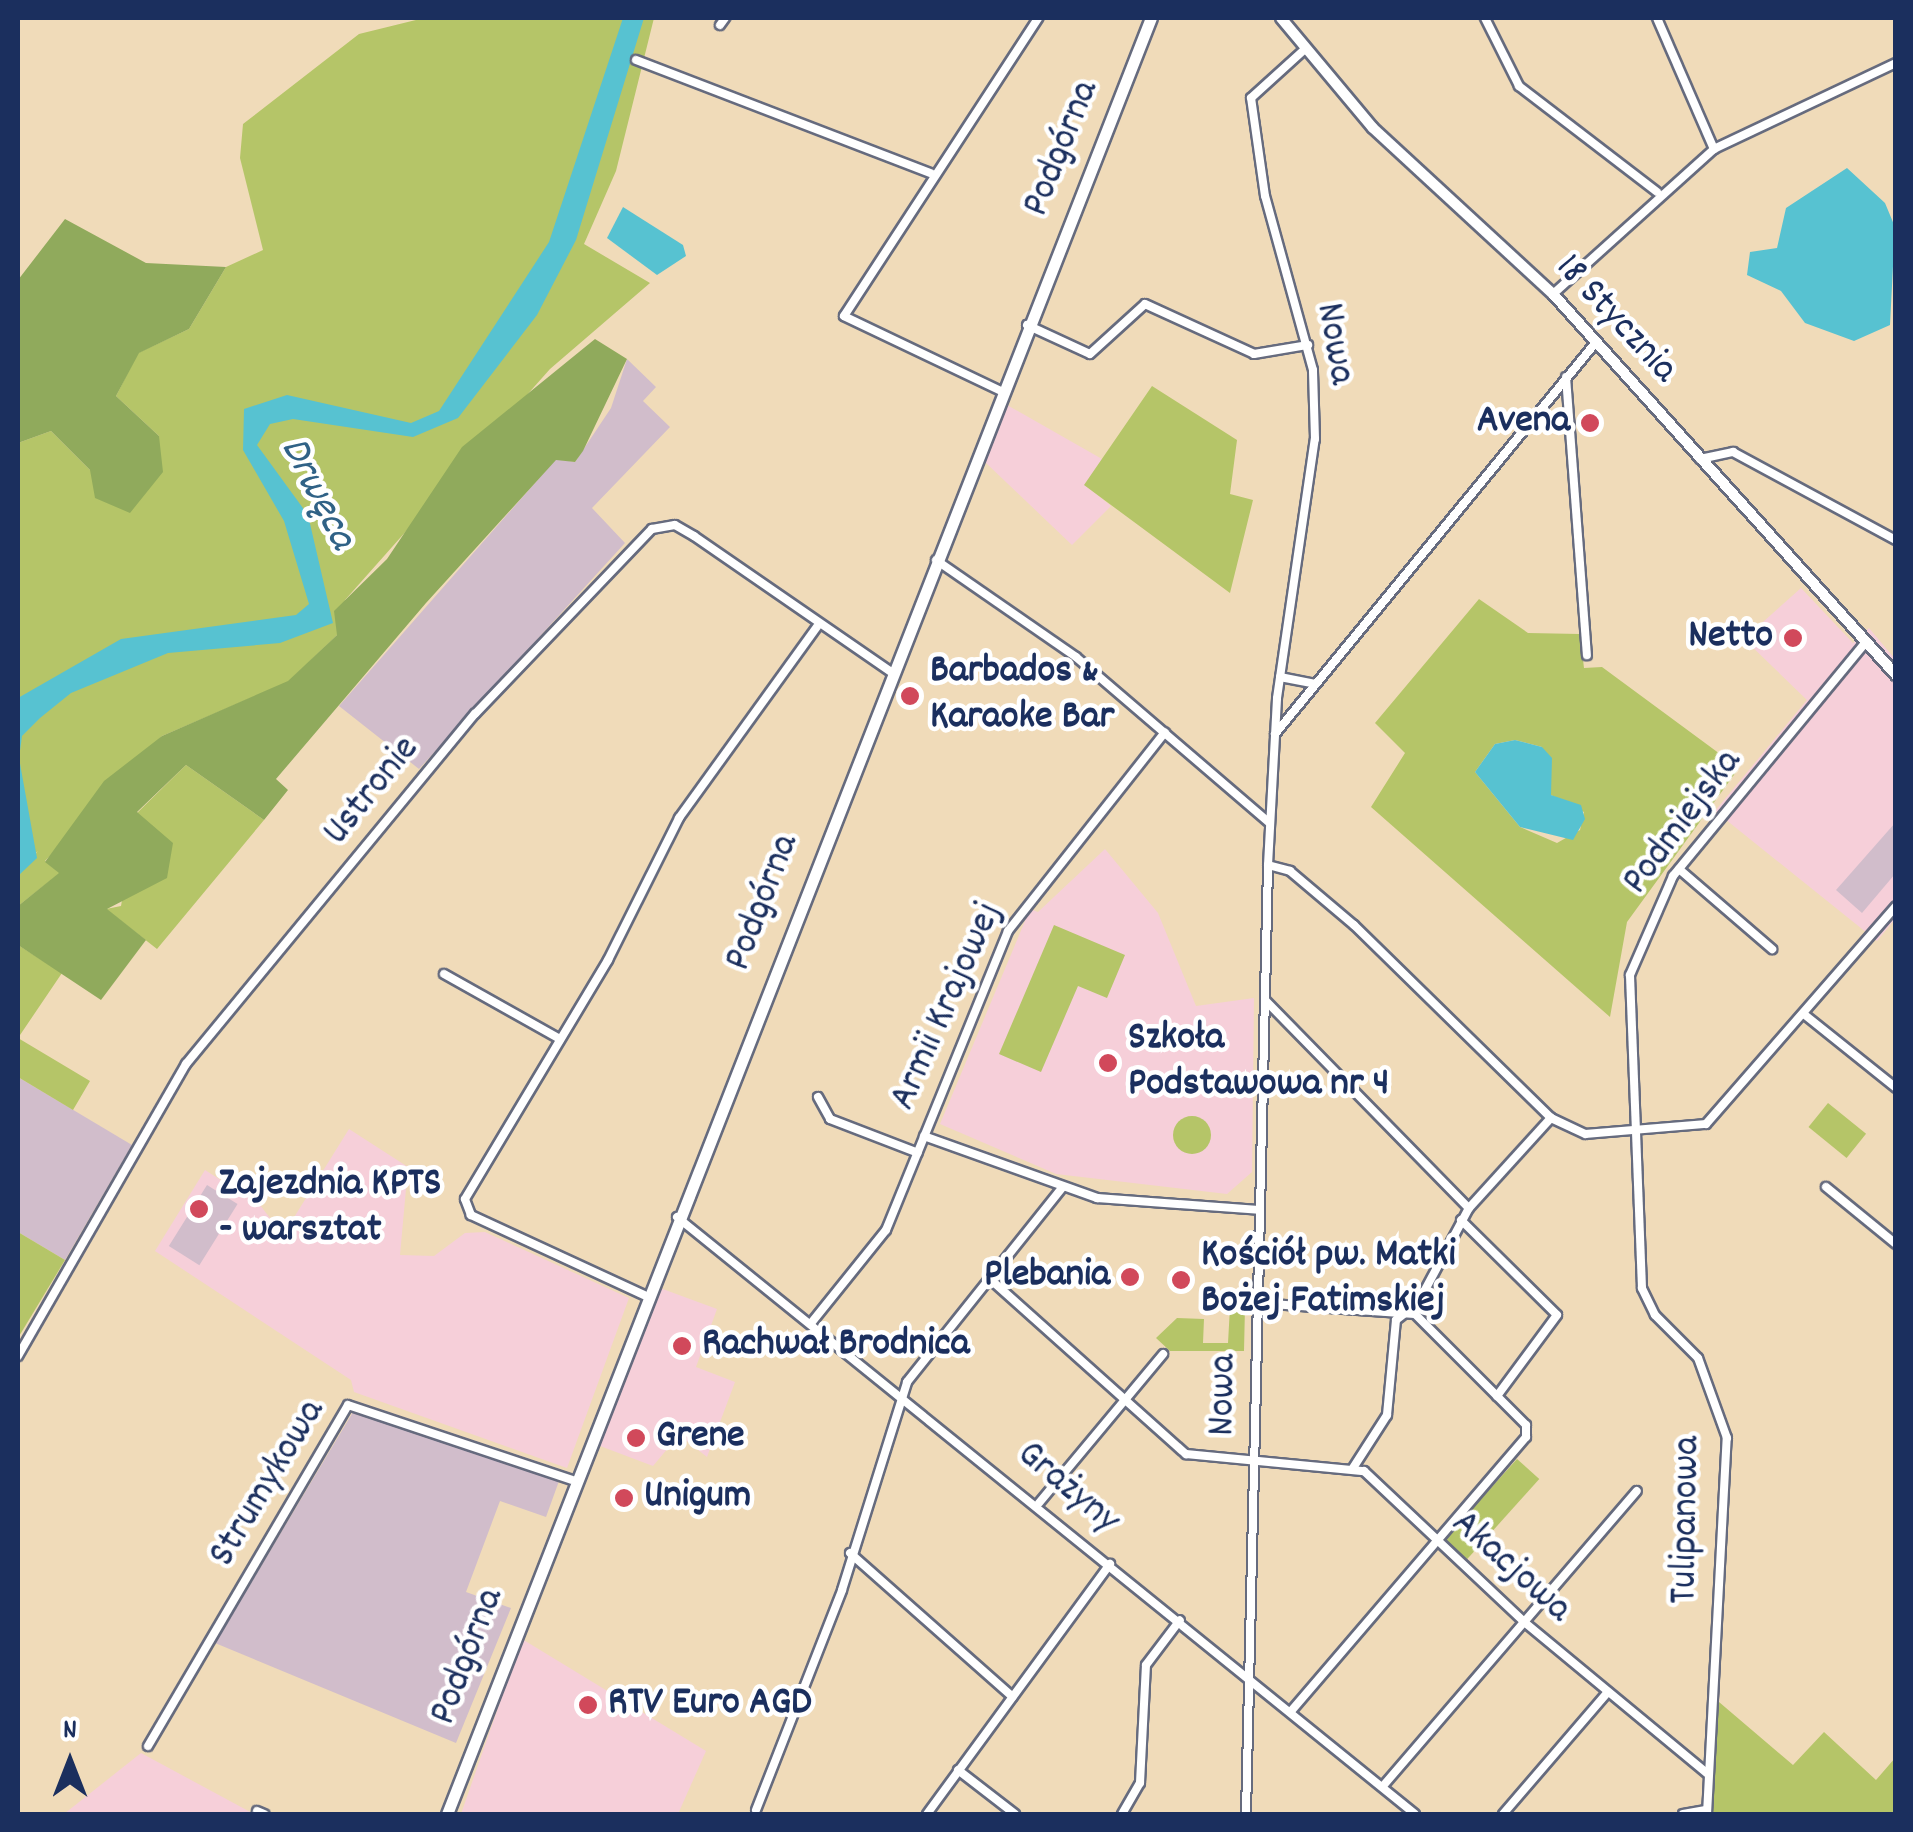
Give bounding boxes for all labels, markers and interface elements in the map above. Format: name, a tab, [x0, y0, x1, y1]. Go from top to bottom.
street label: Podgórna	[1014, 74, 1112, 224]
street label: 18 Stycznia	[1543, 246, 1687, 394]
street label: Nowa	[1302, 299, 1364, 389]
place label: Avena	[1477, 399, 1570, 447]
marker: Avena	[1579, 412, 1601, 434]
water label: Drwęca	[266, 429, 366, 559]
place label: Netto	[1688, 614, 1773, 662]
marker: Netto	[1782, 627, 1804, 649]
place label: Barbados & Karaoke Bar	[930, 649, 1114, 743]
marker: Barbados & Karaoke Bar	[899, 685, 921, 707]
street label: Ustronie	[314, 728, 432, 856]
street label: Podmiejska	[1614, 741, 1754, 905]
street label: Podgórna	[716, 828, 812, 978]
street label: Armii Krajowej	[881, 896, 1015, 1118]
place label: Szkoła Podstawowa nr 4	[1128, 1016, 1389, 1110]
marker: Szkoła Podstawowa nr 4	[1097, 1052, 1119, 1074]
place label: Zajezdnia KPTS - warsztat	[219, 1162, 441, 1256]
marker: Zajezdnia KPTS - warsztat	[188, 1198, 210, 1220]
place label: Kościół pw. Matki Bożej Fatimskiej	[1201, 1233, 1456, 1327]
place label: Plebania	[984, 1253, 1110, 1301]
marker: Plebania	[1119, 1266, 1141, 1288]
marker: Kościół pw. Matki Bożej Fatimskiej	[1170, 1269, 1192, 1291]
place label: Rachwał Brodnica	[702, 1322, 969, 1370]
marker: Rachwał Brodnica	[671, 1335, 693, 1357]
street label: Nowa	[1200, 1354, 1250, 1436]
street label: Strumykowa	[200, 1392, 338, 1576]
place label: Grene	[656, 1414, 745, 1462]
marker: Grene	[625, 1427, 647, 1449]
street label: Grażyny	[1006, 1432, 1128, 1546]
street label: Tulipanowa	[1663, 1436, 1713, 1604]
place label: Unigum	[644, 1474, 751, 1522]
marker: Unigum	[613, 1487, 635, 1509]
street label: Akacjowa	[1440, 1501, 1580, 1635]
street label: Podgórna	[421, 1582, 517, 1732]
place label: RTV Euro AGD	[608, 1681, 812, 1729]
marker: RTV Euro AGD	[577, 1694, 599, 1716]
north arrow	[20, 1712, 120, 1812]
text: N	[63, 1712, 77, 1752]

